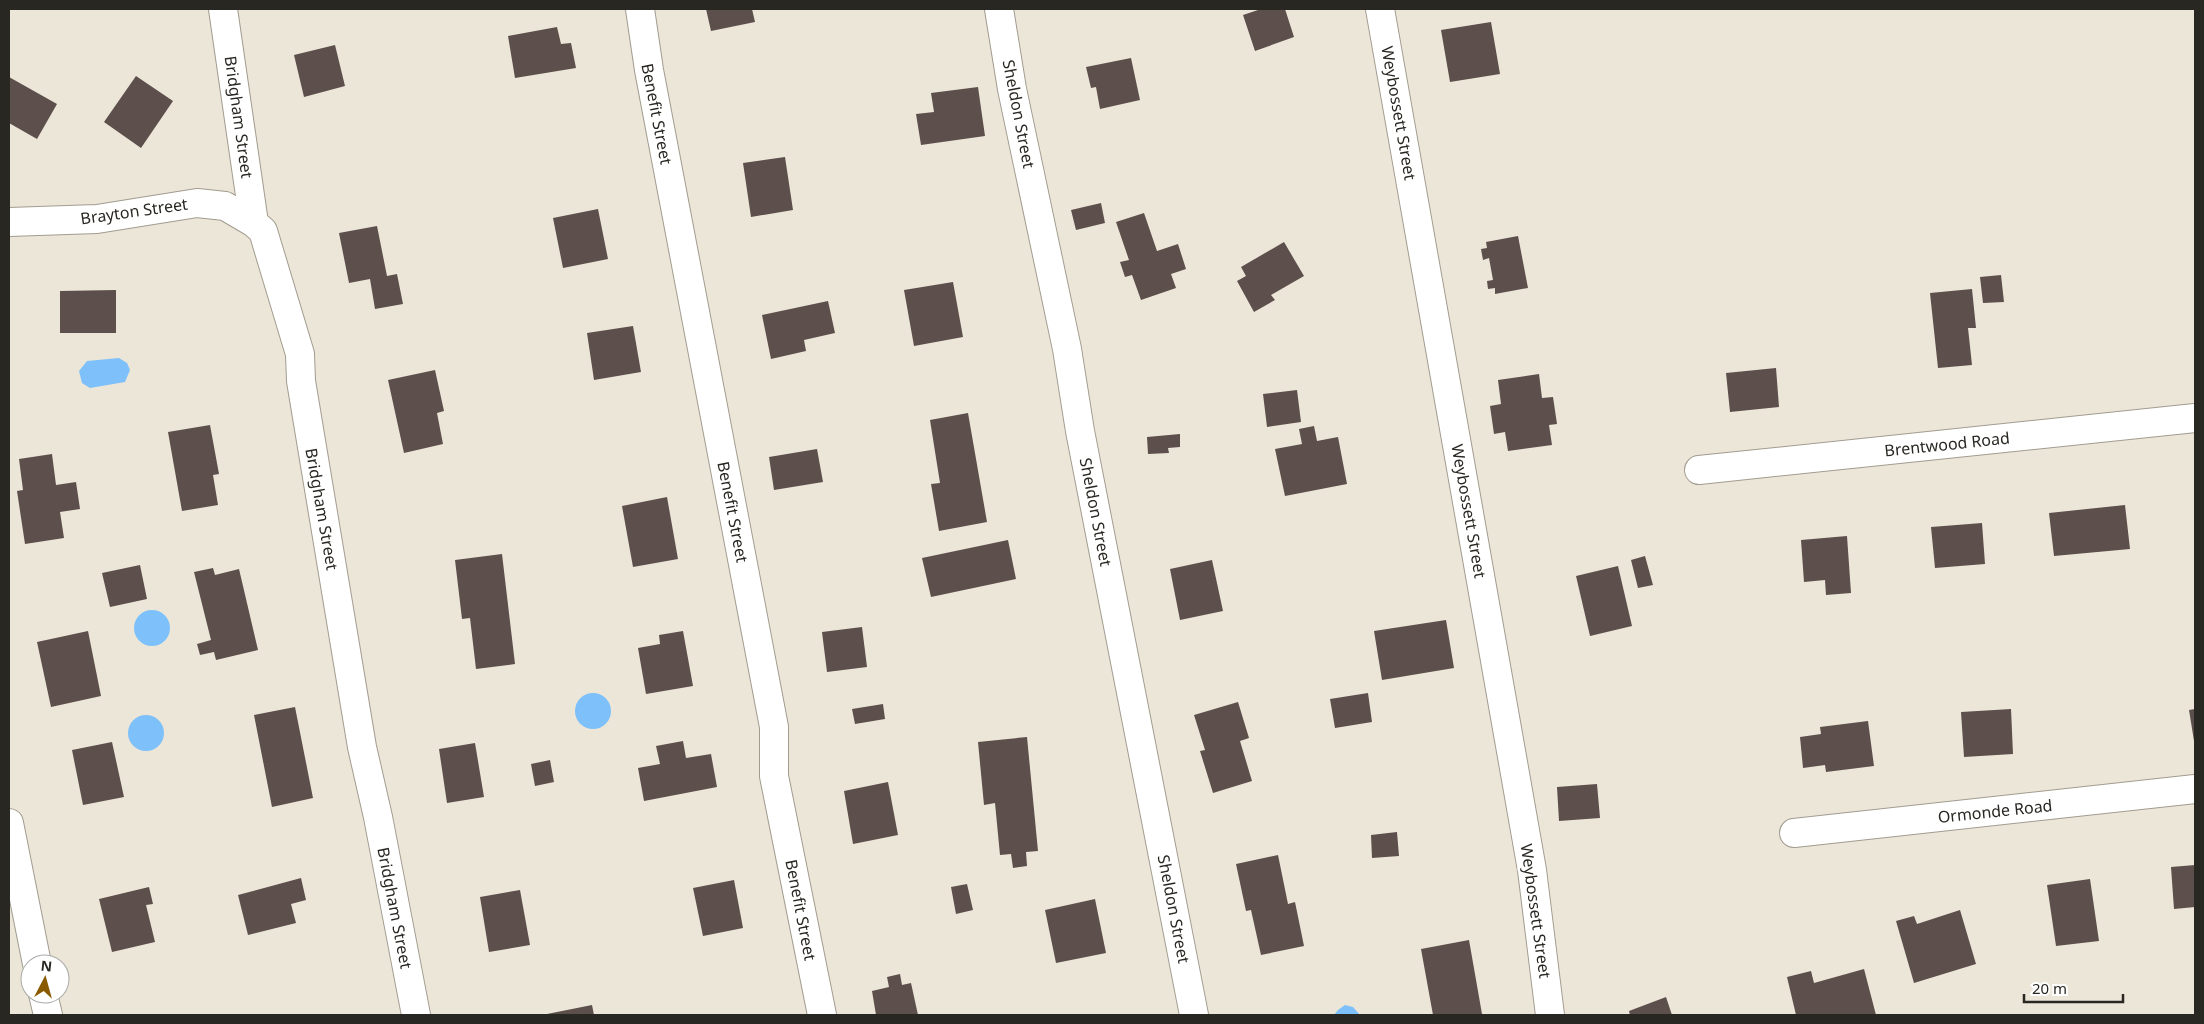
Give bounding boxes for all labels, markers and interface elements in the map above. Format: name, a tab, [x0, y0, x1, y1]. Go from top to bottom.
street label: Weybossett Street	[1376, 44, 1422, 182]
street label: Bridgham Street	[220, 54, 259, 180]
street label: Sheldon Street	[998, 58, 1040, 170]
street label: Benefit Street	[636, 62, 678, 167]
street label: Brayton Street	[79, 193, 189, 229]
street label: Brentwood Road	[1883, 426, 2011, 462]
street label: Weybossett Street	[1446, 442, 1492, 580]
street label: Bridgham Street	[300, 446, 344, 572]
street label: Sheldon Street	[1075, 456, 1117, 568]
street label: Benefit Street	[712, 460, 754, 565]
street label: Ormonde Road	[1937, 794, 2053, 828]
street label: Weybossett Street	[1516, 842, 1556, 980]
street label: Bridgham Street	[372, 845, 418, 971]
street label: Sheldon Street	[1153, 853, 1195, 965]
street label: Benefit Street	[780, 858, 822, 963]
north arrow	[20, 954, 70, 1004]
text: N	[40, 956, 53, 976]
scale bar	[2024, 972, 2123, 1004]
text: 20 m	[2032, 978, 2067, 998]

